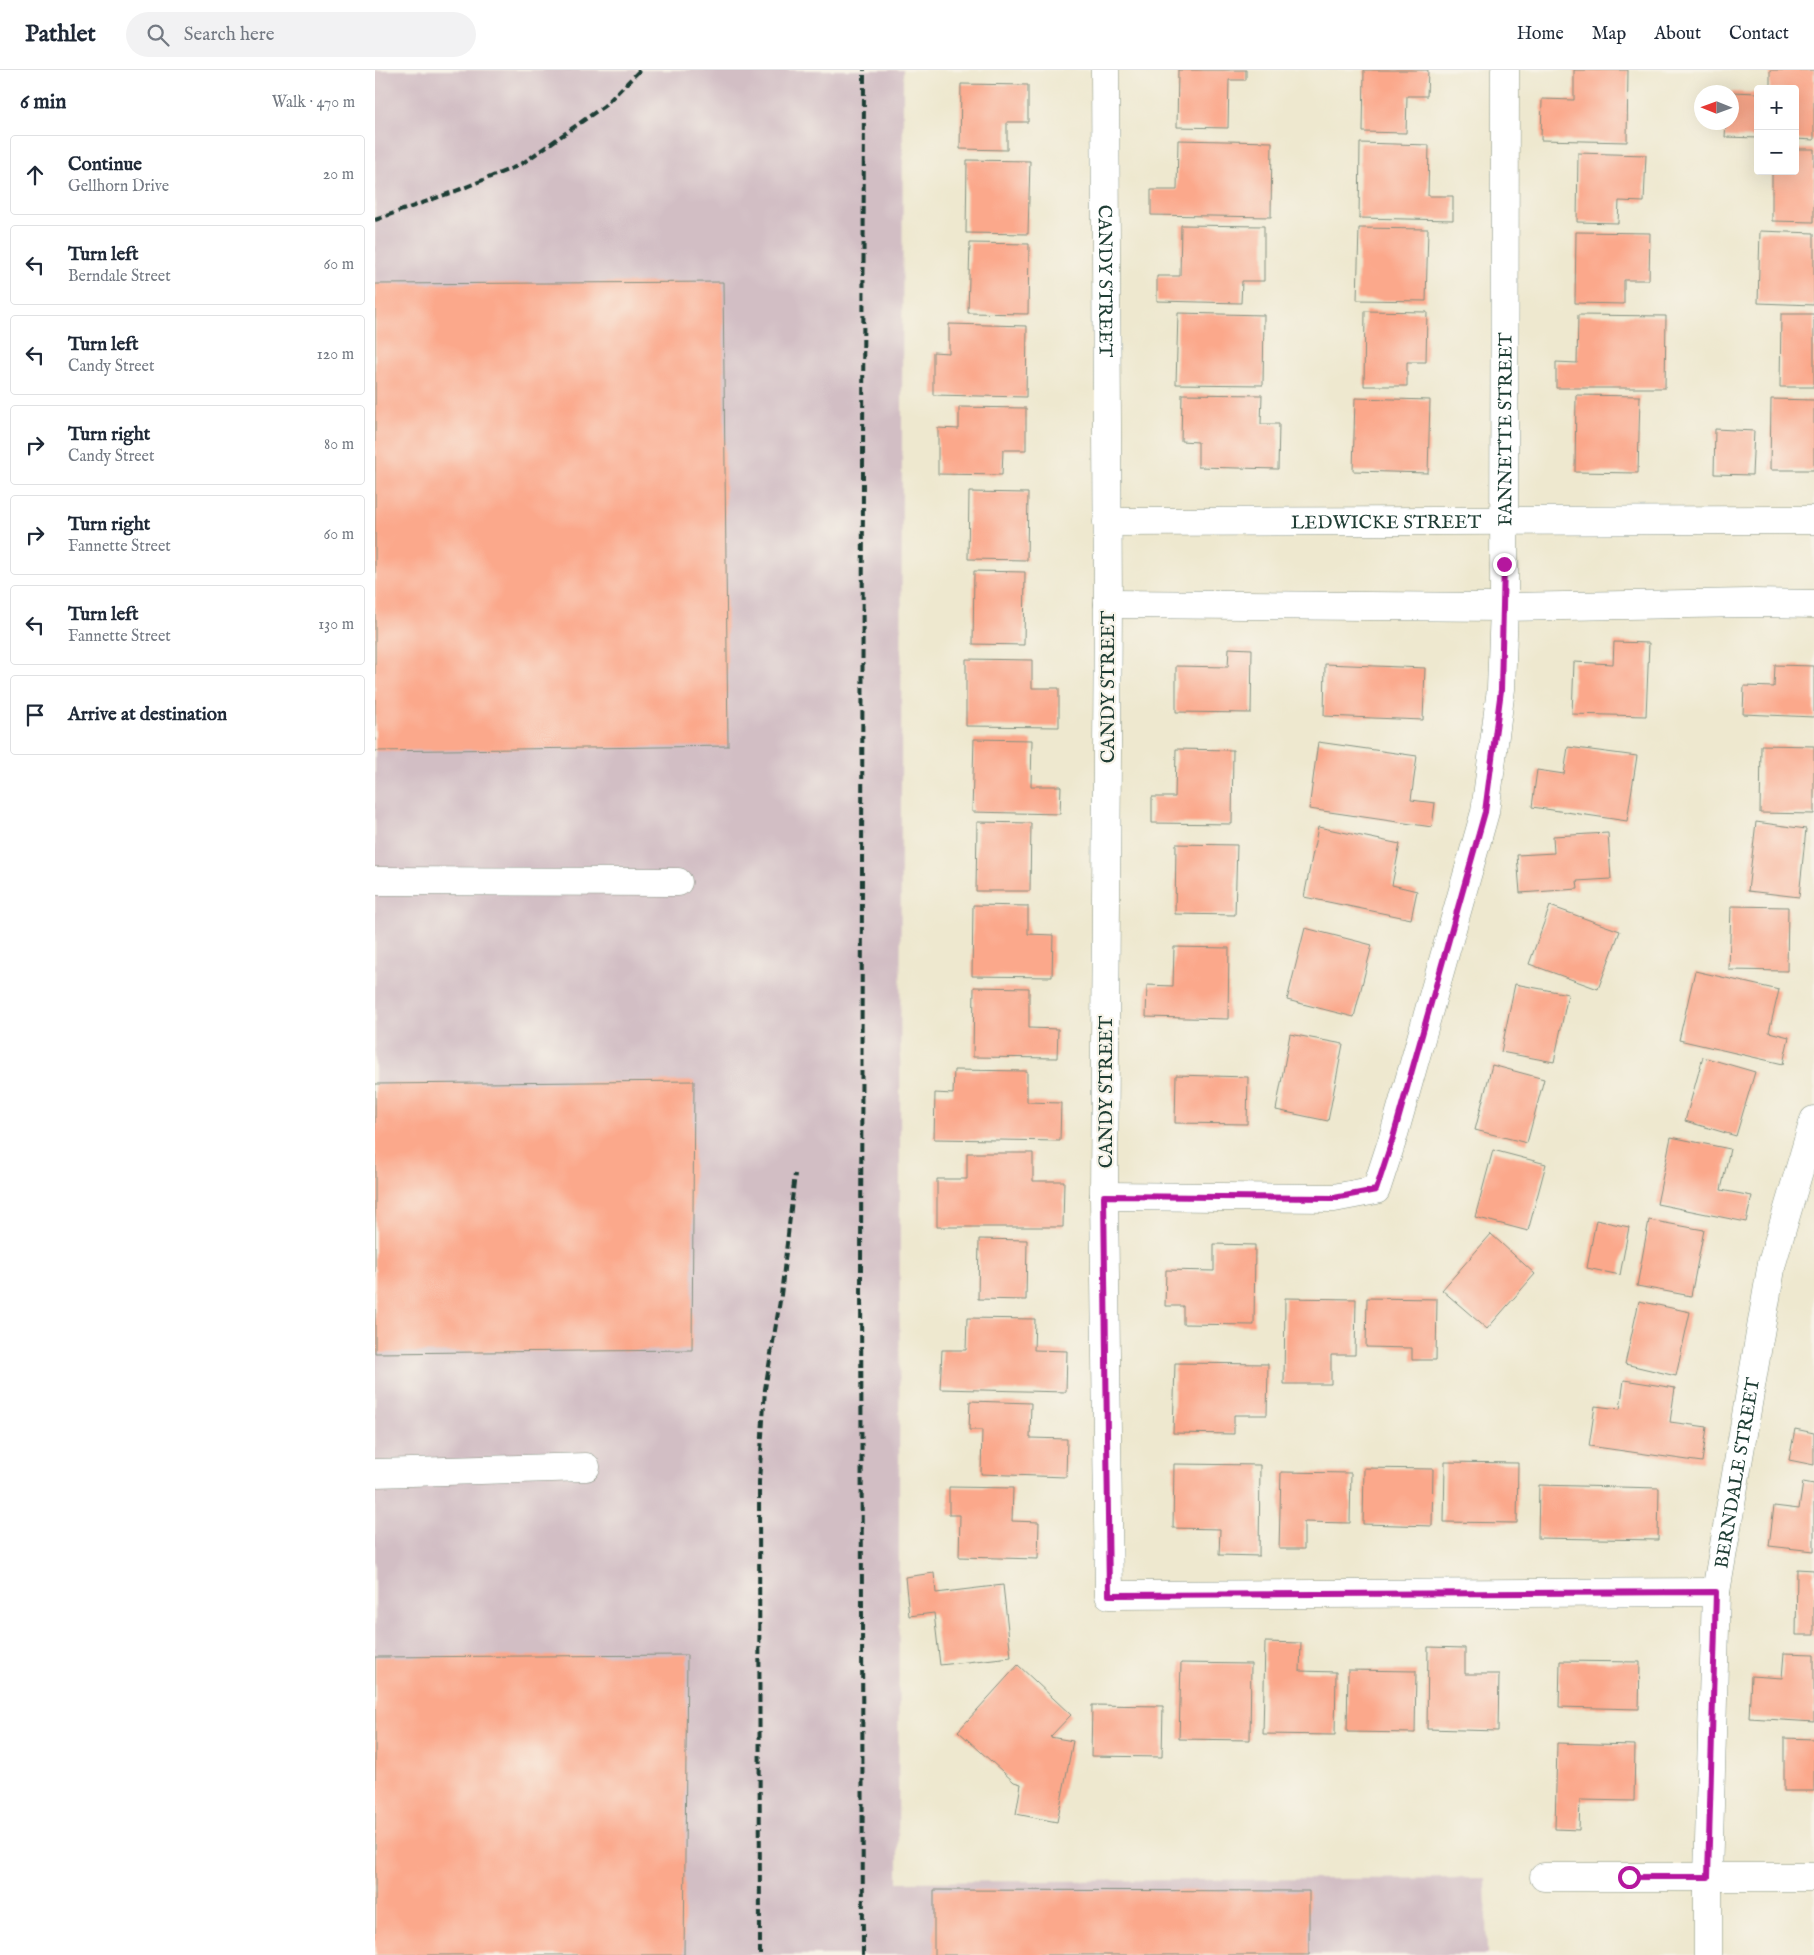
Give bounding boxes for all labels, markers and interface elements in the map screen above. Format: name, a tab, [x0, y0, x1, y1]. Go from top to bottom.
search box	[126, 12, 476, 57]
text: Pathlet	[25, 19, 96, 50]
icon: search	[144, 21, 172, 49]
text: Search here	[184, 23, 274, 47]
text: Home	[1517, 23, 1564, 46]
text: Map	[1592, 23, 1626, 46]
text: About	[1654, 23, 1701, 46]
text: Contact	[1729, 23, 1789, 46]
north arrow	[1694, 85, 1739, 130]
map controls	[1754, 85, 1799, 175]
button: +	[1754, 85, 1799, 130]
text: 6 min	[20, 89, 66, 116]
text: Walk · 470 m	[272, 93, 355, 113]
button: −	[1754, 130, 1799, 175]
text: Continue	[68, 153, 142, 177]
icon: ahead	[21, 161, 49, 189]
text: 20 m	[323, 165, 354, 185]
text: Gellhorn Drive	[68, 177, 169, 197]
street label: CANDY STREET	[1092, 205, 1117, 358]
text: Turn left	[68, 243, 139, 267]
icon: left	[21, 251, 49, 279]
text: 60 m	[324, 255, 354, 275]
text: Berndale Street	[68, 267, 171, 287]
street label: FANNETTE STREET	[1494, 332, 1519, 526]
text: Turn left	[68, 333, 139, 357]
icon: left	[21, 341, 49, 369]
text: 120 m	[317, 345, 354, 365]
text: Candy Street	[68, 357, 154, 377]
text: Turn right	[68, 423, 150, 447]
icon: right	[21, 431, 49, 459]
text: 80 m	[324, 435, 354, 455]
text: Candy Street	[68, 447, 154, 467]
street label: LEDWICKE STREET	[1291, 511, 1482, 535]
text: Turn right	[68, 513, 150, 537]
icon: right	[21, 521, 49, 549]
text: 60 m	[324, 525, 354, 545]
text: Fannette Street	[68, 537, 171, 557]
route end	[1493, 553, 1516, 576]
text: Turn left	[68, 603, 139, 627]
icon: left	[21, 611, 49, 639]
street label: CANDY STREET	[1097, 611, 1121, 763]
text: 130 m	[318, 615, 354, 635]
text: Fannette Street	[68, 627, 171, 647]
icon: arrive	[21, 701, 49, 729]
text: Arrive at destination	[68, 703, 227, 727]
street label: CANDY STREET	[1095, 1016, 1119, 1168]
street label: BERNDALE STREET	[1710, 1376, 1766, 1570]
route start	[1618, 1866, 1641, 1889]

